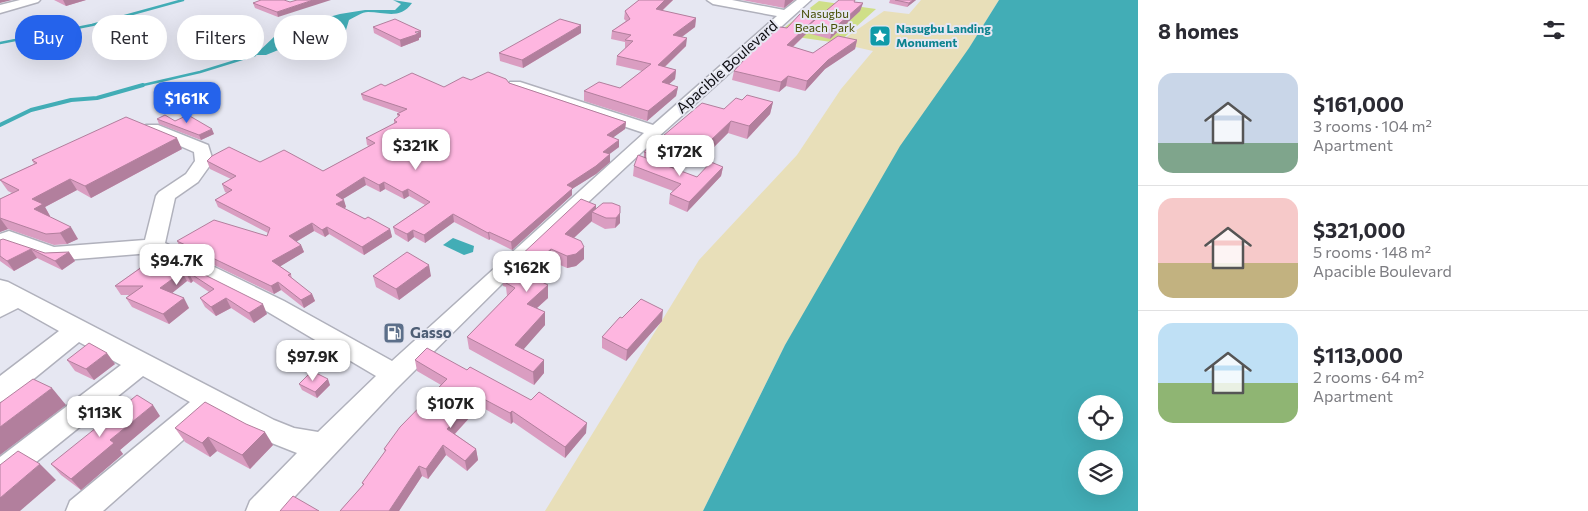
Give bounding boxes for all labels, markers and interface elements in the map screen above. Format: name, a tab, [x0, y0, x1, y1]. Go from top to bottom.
park label: Nasugbu Beach Park	[795, 6, 856, 34]
chip: Buy	[15, 15, 82, 60]
chip: Rent	[92, 15, 167, 60]
chip: Filters	[177, 15, 264, 60]
chip: New	[274, 15, 347, 60]
street label: Apacible Boulevard	[672, 16, 781, 116]
icon: filters	[1540, 16, 1568, 44]
text: 8 homes	[1158, 18, 1239, 43]
place label: Nasugbu Landing Monument	[896, 21, 991, 49]
place icon: Nasugbu Landing Monument	[868, 24, 892, 48]
pin: $161K	[152, 82, 222, 124]
text: $161K	[165, 88, 209, 107]
text: $161,000	[1313, 91, 1404, 116]
icon: home	[1198, 93, 1258, 153]
text: 3 rooms · 104 m²	[1313, 116, 1432, 135]
pin: $321K	[381, 128, 451, 171]
pin: $172K	[645, 134, 715, 177]
text: $321K	[393, 135, 439, 154]
text: Apartment	[1313, 135, 1393, 154]
text: $172K	[657, 141, 703, 160]
text: $321,000	[1313, 217, 1405, 242]
icon: home	[1198, 218, 1258, 278]
text: 5 rooms · 148 m²	[1313, 242, 1431, 261]
pin: $94.7K	[136, 244, 218, 286]
text: $94.7K	[151, 250, 203, 269]
pin: $162K	[492, 250, 562, 293]
text: $162K	[504, 257, 550, 276]
text: Apacible Boulevard	[1313, 261, 1452, 280]
fuel station icon: Gasso	[382, 321, 406, 345]
place label: Gasso	[410, 323, 452, 341]
pin: $97.9K	[272, 340, 354, 382]
text: $113,000	[1313, 342, 1403, 367]
icon: home	[1198, 343, 1258, 403]
text: $97.9K	[287, 346, 339, 365]
text: 2 rooms · 64 m²	[1313, 367, 1424, 386]
pin: $107K	[416, 386, 486, 429]
text: Apartment	[1313, 386, 1393, 405]
text: $107K	[428, 393, 474, 412]
map controls	[1078, 395, 1123, 495]
button: locate	[1078, 395, 1123, 440]
pin: $113K	[65, 396, 135, 438]
text: $113K	[78, 402, 122, 421]
button: layers	[1078, 450, 1123, 495]

